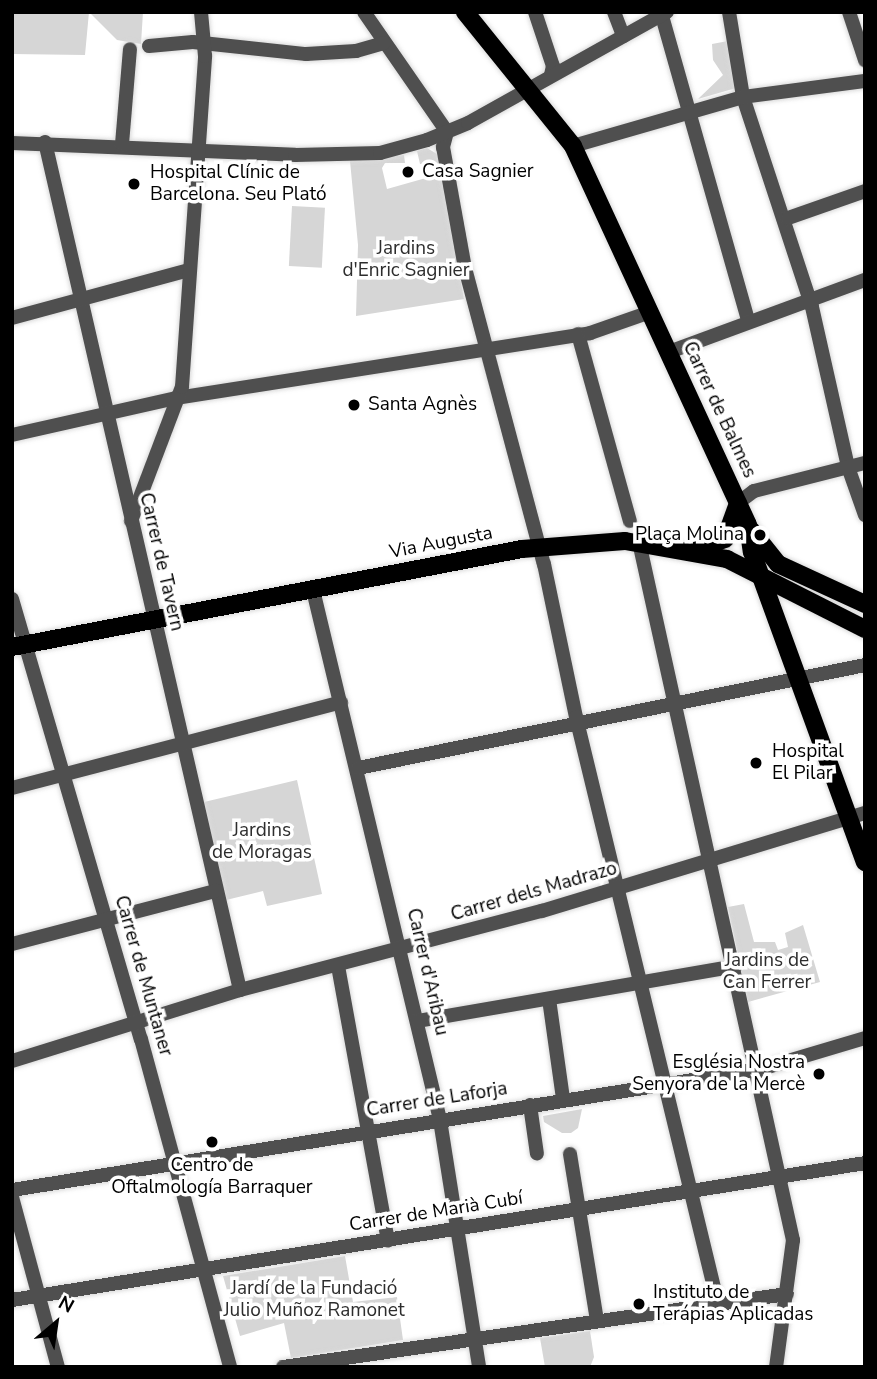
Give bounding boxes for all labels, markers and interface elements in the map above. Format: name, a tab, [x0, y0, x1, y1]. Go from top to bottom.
place label: Casa Sagnier	[422, 161, 534, 183]
place label: Hospital Clínic de Barcelona. Seu Plató	[150, 162, 327, 206]
marker: Casa Sagnier	[400, 164, 416, 180]
marker: Hospital Clínic de Barcelona. Seu Plató	[124, 174, 144, 194]
park label: Jardins d'Enric Sagnier	[342, 238, 470, 282]
street label: Carrer de Balmes	[677, 338, 761, 482]
place label: Santa Agnès	[368, 394, 477, 416]
marker: Santa Agnès	[346, 397, 362, 413]
street label: Carrer de Tavern	[134, 491, 188, 633]
street label: Via Augusta	[388, 522, 494, 564]
place label: Plaça Molina	[635, 524, 744, 546]
marker: Plaça Molina	[750, 525, 770, 545]
place label: Hospital El Pilar	[772, 741, 844, 785]
marker: Hospital El Pilar	[746, 753, 766, 773]
park label: Jardins de Moragas	[212, 820, 312, 864]
street label: Carrer dels Madrazo	[448, 857, 620, 927]
street label: Carrer de Muntaner	[109, 893, 177, 1059]
street label: Carrer d'Aribau	[401, 906, 453, 1038]
park label: Jardins de Can Ferrer	[723, 950, 811, 994]
place label: Església Nostra Senyora de la Mercè	[632, 1052, 805, 1096]
marker: Església Nostra Senyora de la Mercè	[811, 1066, 827, 1082]
street label: Carrer de Laforja	[365, 1078, 509, 1122]
marker: Centro de Oftalmología Barraquer	[202, 1132, 222, 1152]
place label: Centro de Oftalmología Barraquer	[111, 1155, 313, 1199]
street label: Carrer de Marià Cubí	[348, 1187, 524, 1237]
park label: Jardí de la Fundació Julio Muñoz Ramonet	[223, 1278, 405, 1322]
place label: Instituto de Terápias Aplicadas	[653, 1282, 813, 1326]
north arrow	[21, 1288, 91, 1358]
text: N	[54, 1290, 79, 1319]
marker: Instituto de Terápias Aplicadas	[631, 1296, 647, 1312]

